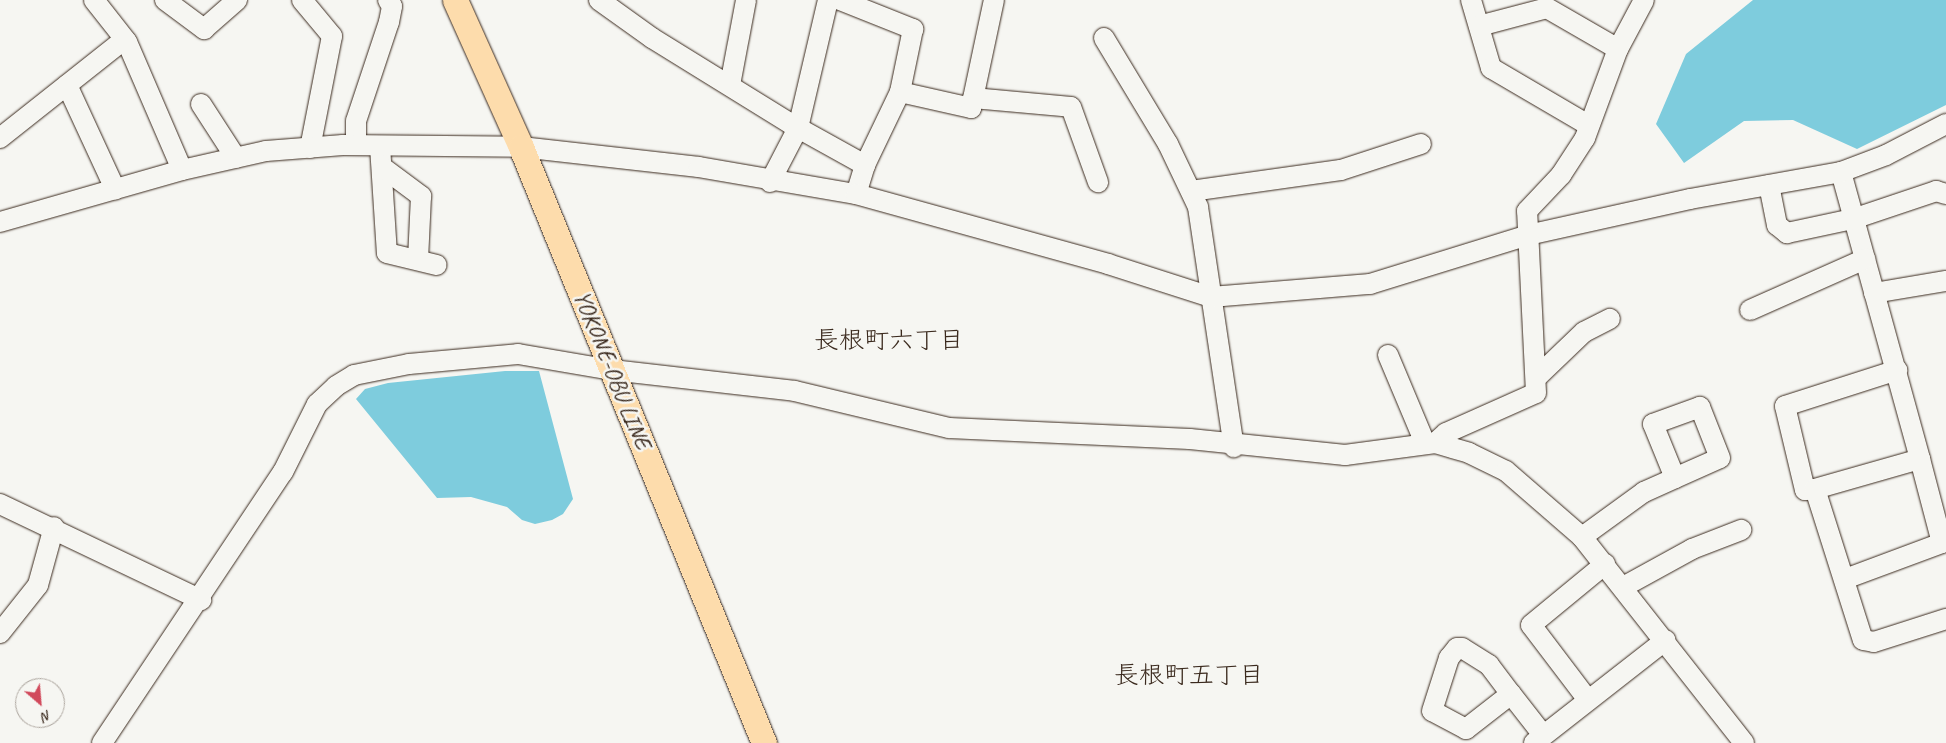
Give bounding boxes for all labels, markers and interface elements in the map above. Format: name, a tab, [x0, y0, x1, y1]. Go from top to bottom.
street label: YOKONE-OBU LINE	[567, 287, 657, 453]
district label: 長根町六丁目	[814, 325, 964, 355]
district label: 長根町五丁目	[1114, 660, 1264, 690]
north arrow	[15, 678, 65, 728]
text: N	[39, 706, 54, 725]

